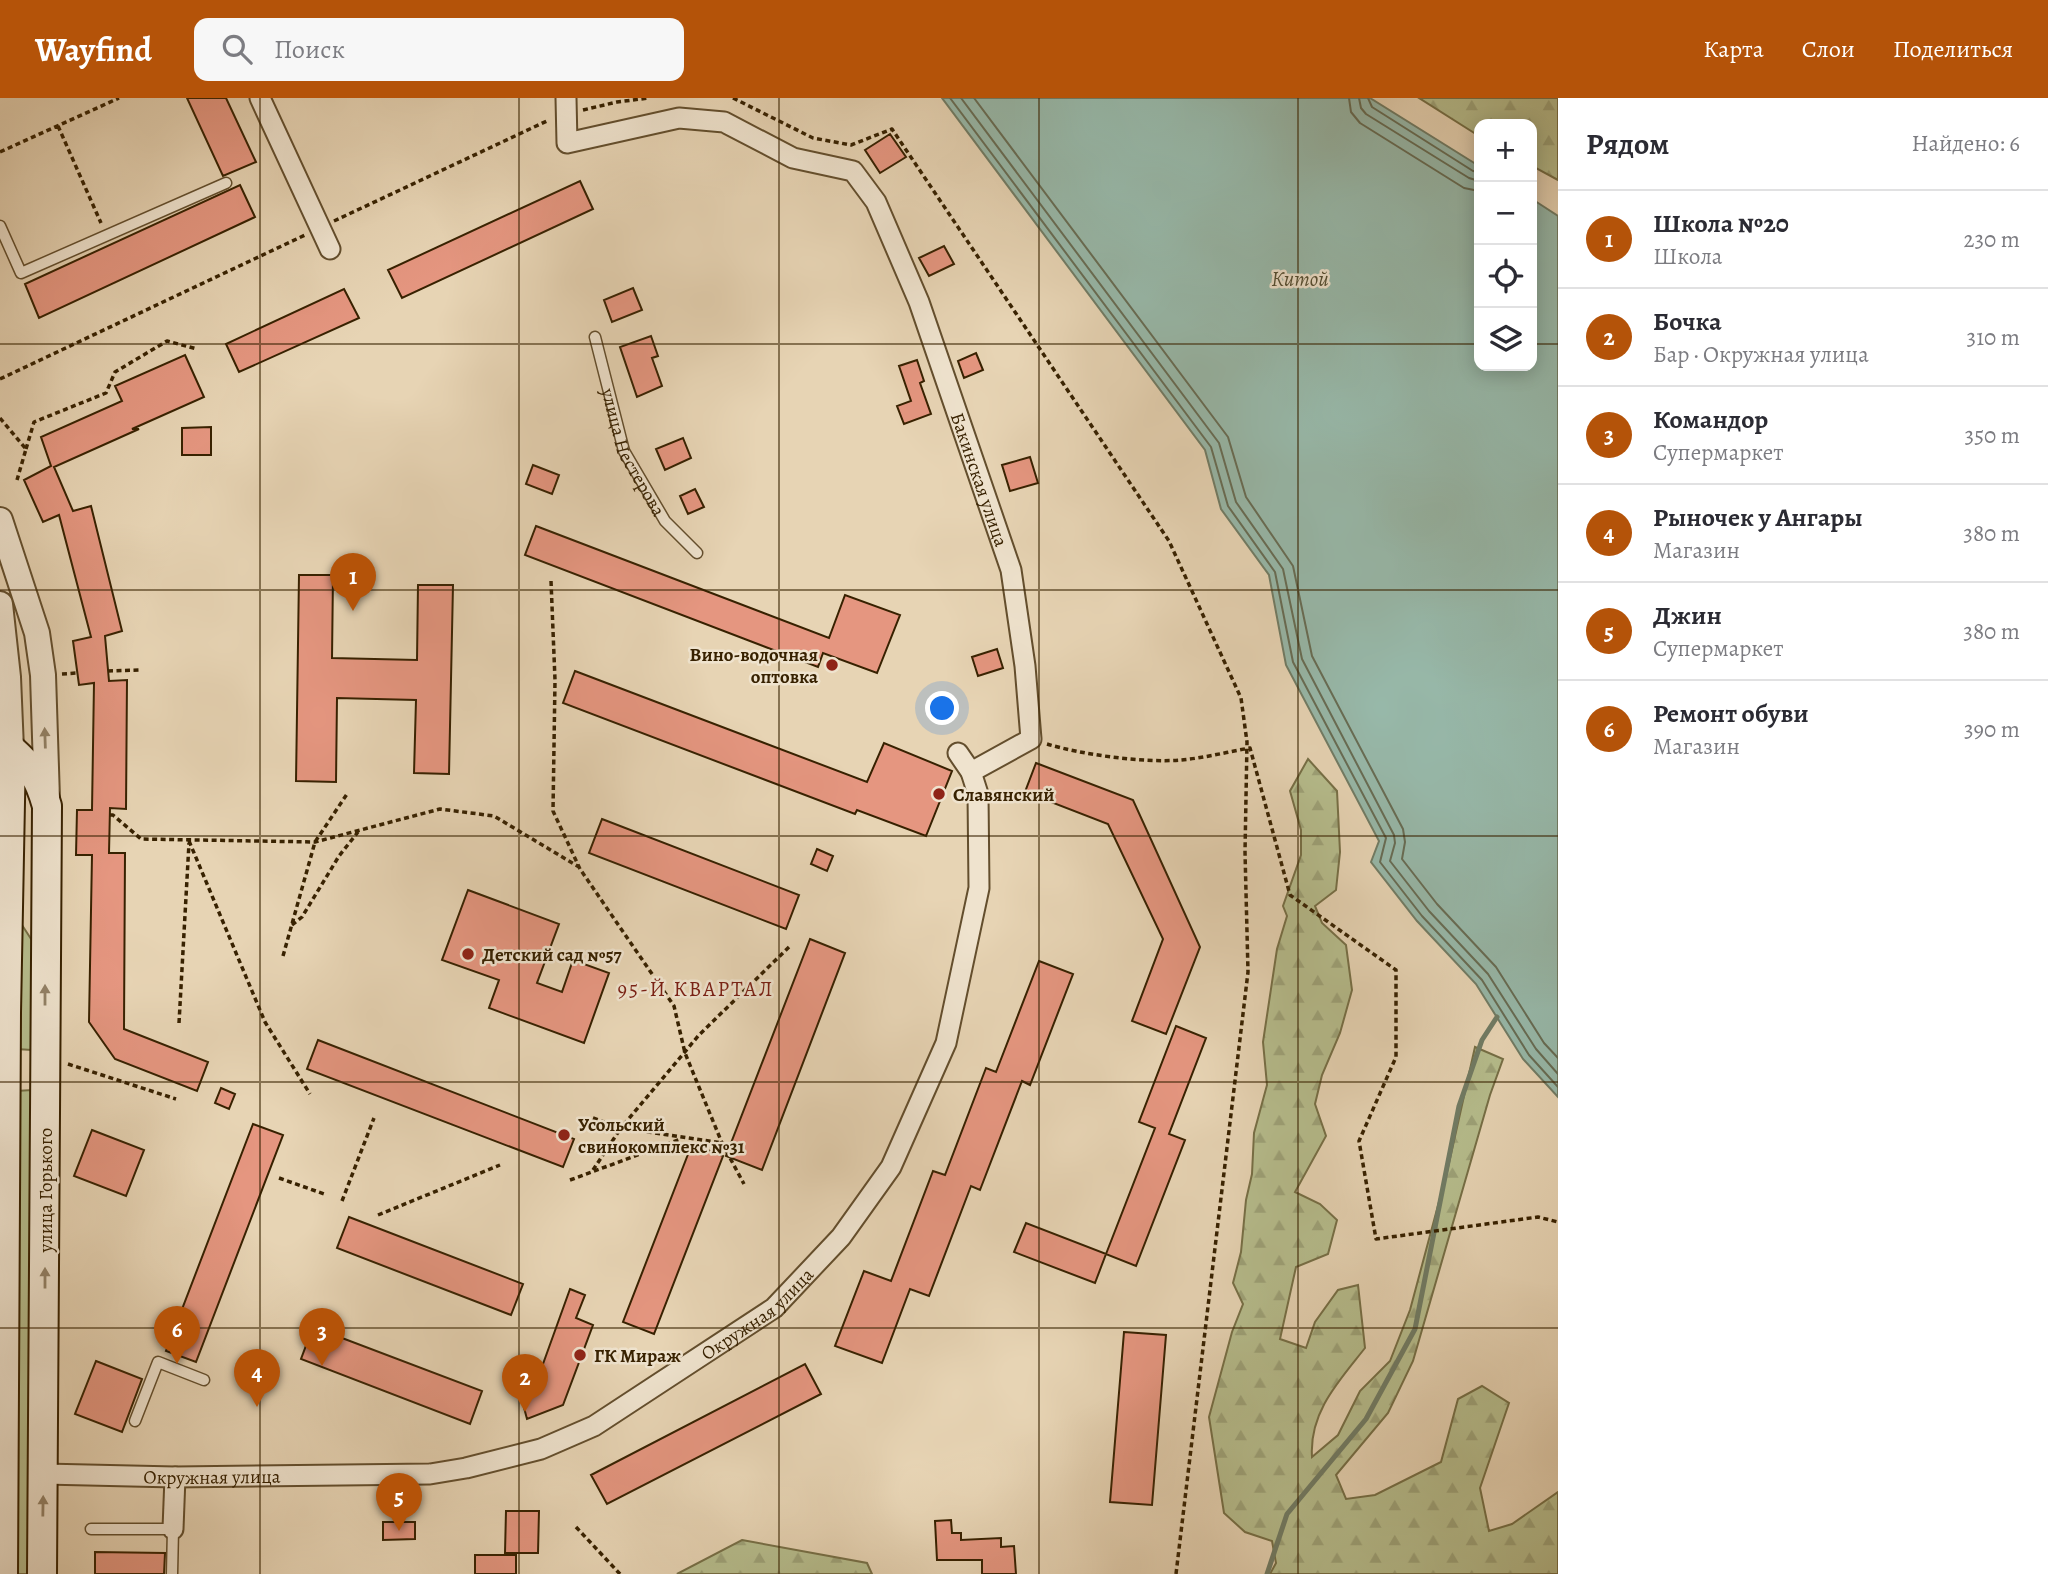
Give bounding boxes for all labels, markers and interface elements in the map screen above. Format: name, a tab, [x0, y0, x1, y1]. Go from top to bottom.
search box	[194, 18, 684, 81]
text: Wayfind	[35, 27, 152, 72]
icon: search	[218, 30, 256, 68]
text: Поиск	[274, 32, 345, 67]
text: Карта	[1703, 33, 1764, 65]
text: Слои	[1802, 33, 1855, 65]
text: Поделиться	[1893, 33, 2013, 65]
map controls	[1474, 119, 1537, 371]
button: +	[1474, 119, 1537, 182]
text: Рядом	[1586, 124, 1669, 164]
text: Найдено: 6	[1912, 128, 2020, 159]
button: −	[1474, 182, 1537, 245]
text: Школа №20	[1653, 206, 1789, 241]
text: 1	[1605, 224, 1613, 255]
text: 230 m	[1964, 224, 2020, 255]
text: Школа	[1653, 241, 1722, 272]
button: locate	[1474, 245, 1537, 308]
water label: Китой	[1271, 265, 1329, 293]
text: Бочка	[1653, 304, 1722, 339]
button: layers	[1474, 308, 1537, 371]
text: 2	[1603, 322, 1615, 353]
text: 310 m	[1967, 322, 2020, 353]
text: Бар · Окружная улица	[1653, 339, 1869, 370]
street label: улица Нестерова	[594, 385, 671, 521]
text: Командор	[1653, 402, 1768, 437]
street label: Бакинская улица	[944, 409, 1014, 550]
text: 3	[1604, 420, 1614, 451]
text: 350 m	[1965, 420, 2020, 451]
text: Супермаркет	[1653, 437, 1784, 468]
text: Рыночек у Ангары	[1653, 500, 1863, 535]
text: 4	[1604, 518, 1614, 549]
text: 380 m	[1963, 518, 2020, 549]
text: Магазин	[1653, 535, 1740, 566]
pin: 1	[330, 553, 376, 611]
text: Джин	[1653, 598, 1722, 633]
text: 5	[1604, 616, 1614, 647]
text: 380 m	[1963, 616, 2020, 647]
text: Супермаркет	[1653, 633, 1784, 664]
place label: Вино-водочная оптовка	[690, 642, 819, 690]
marker: Вино-водочная оптовка	[824, 657, 840, 673]
your location	[925, 691, 959, 725]
text: Ремонт обуви	[1653, 696, 1809, 731]
text: 6	[1604, 714, 1614, 745]
text: 390 m	[1964, 714, 2020, 745]
one-way arrow	[39, 727, 51, 749]
text: Магазин	[1653, 731, 1740, 762]
place label: Славянский	[953, 782, 1055, 808]
marker: Славянский	[931, 786, 947, 802]
place label: Детский сад №57	[482, 942, 623, 968]
marker: Детский сад №57	[460, 946, 476, 962]
district label: 95-Й КВАРТАЛ	[618, 975, 774, 1003]
one-way arrow	[39, 983, 51, 1005]
place label: Усольский свинокомплекс №31	[578, 1112, 745, 1160]
marker: Усольский свинокомплекс №31	[556, 1127, 572, 1143]
street label: улица Горького	[33, 1128, 59, 1253]
street label: Окружная улица	[696, 1262, 820, 1367]
one-way arrow	[39, 1267, 51, 1289]
pin: 6	[154, 1306, 200, 1364]
pin: 3	[299, 1308, 345, 1366]
place label: ГК Мираж	[594, 1343, 681, 1369]
marker: ГК Мираж	[572, 1347, 588, 1363]
pin: 4	[234, 1349, 280, 1407]
pin: 2	[502, 1354, 548, 1412]
street label: Окружная улица	[143, 1464, 281, 1491]
pin: 5	[376, 1473, 422, 1531]
one-way arrow	[38, 1495, 49, 1517]

